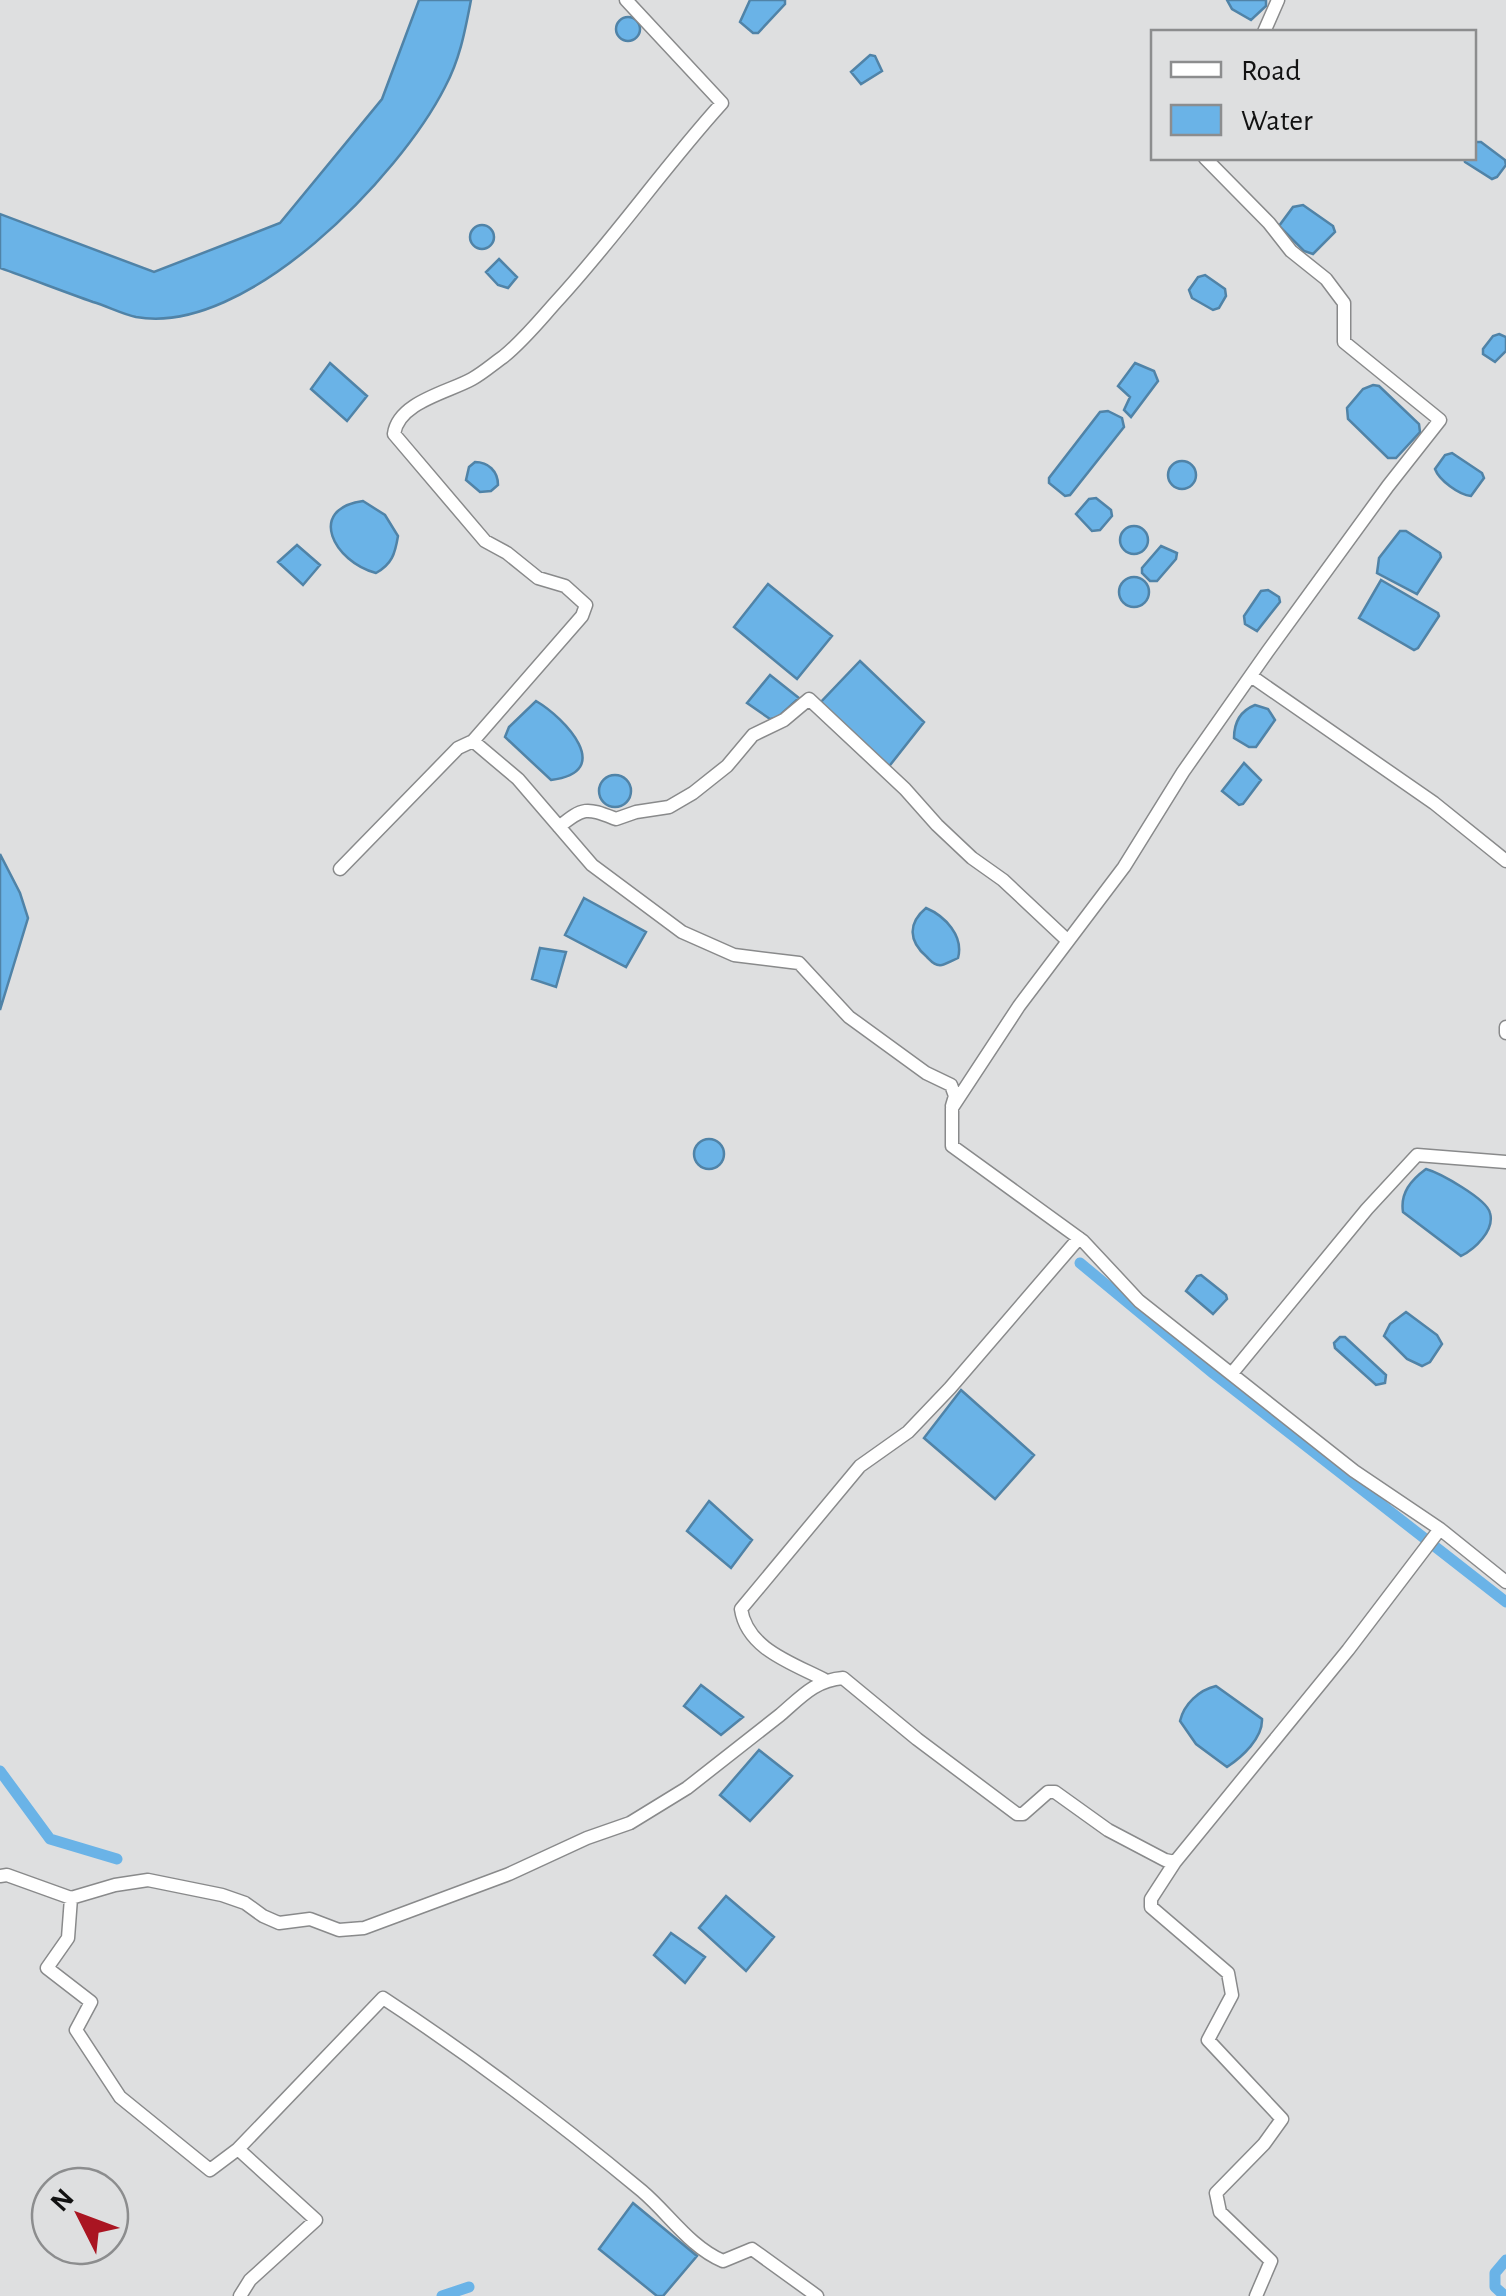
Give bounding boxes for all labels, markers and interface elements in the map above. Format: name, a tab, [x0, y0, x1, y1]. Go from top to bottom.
legend	[1151, 30, 1476, 160]
text: Road	[1241, 56, 1301, 86]
text: Water	[1241, 106, 1313, 136]
north arrow	[30, 2166, 130, 2266]
text: N	[46, 2184, 80, 2217]

